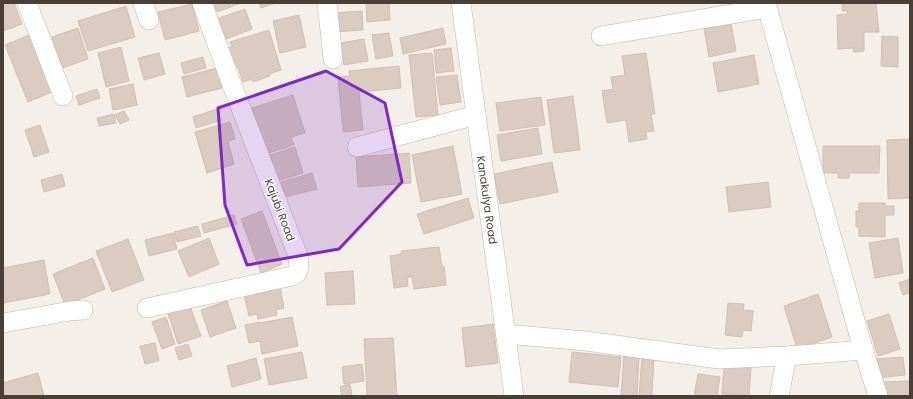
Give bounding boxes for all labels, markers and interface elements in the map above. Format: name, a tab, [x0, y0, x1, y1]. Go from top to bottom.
street label: Kanakulya Road	[473, 155, 501, 245]
street label: Kajubi Road	[261, 177, 299, 243]

